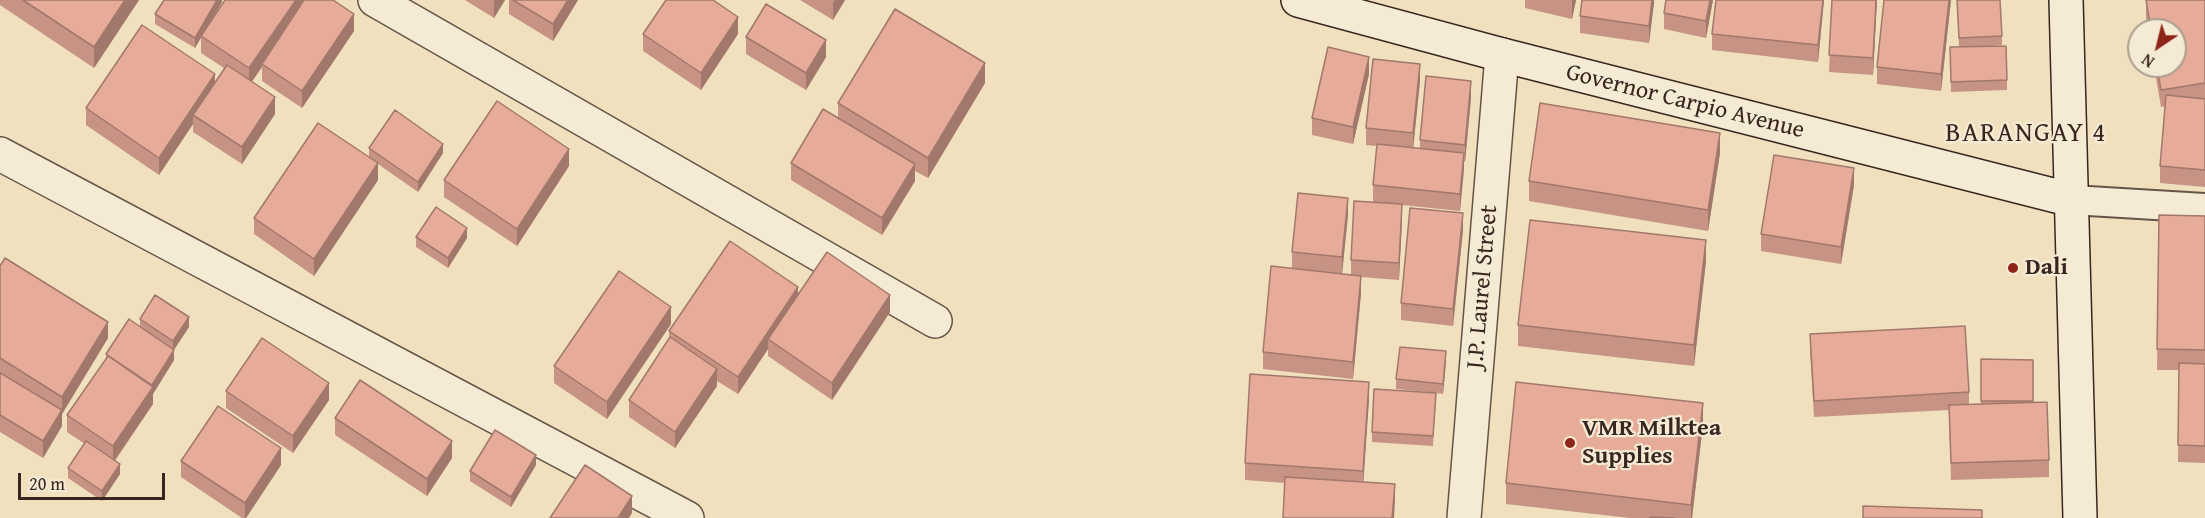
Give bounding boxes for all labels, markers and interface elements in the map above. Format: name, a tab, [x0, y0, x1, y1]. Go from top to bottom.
north arrow	[2127, 18, 2187, 78]
text: N	[2137, 48, 2159, 74]
street label: Governor Carpio Avenue	[1563, 58, 1807, 146]
district label: BARANGAY 4	[1945, 118, 2107, 150]
street label: J.P. Laurel Street	[1461, 204, 1505, 370]
place label: Dali	[2025, 254, 2068, 282]
marker: Dali	[2006, 261, 2020, 275]
place label: VMR Milktea Supplies	[1582, 415, 1721, 471]
marker: VMR Milktea Supplies	[1563, 436, 1577, 450]
scale bar	[21, 461, 168, 499]
text: 20 m	[29, 470, 65, 497]

